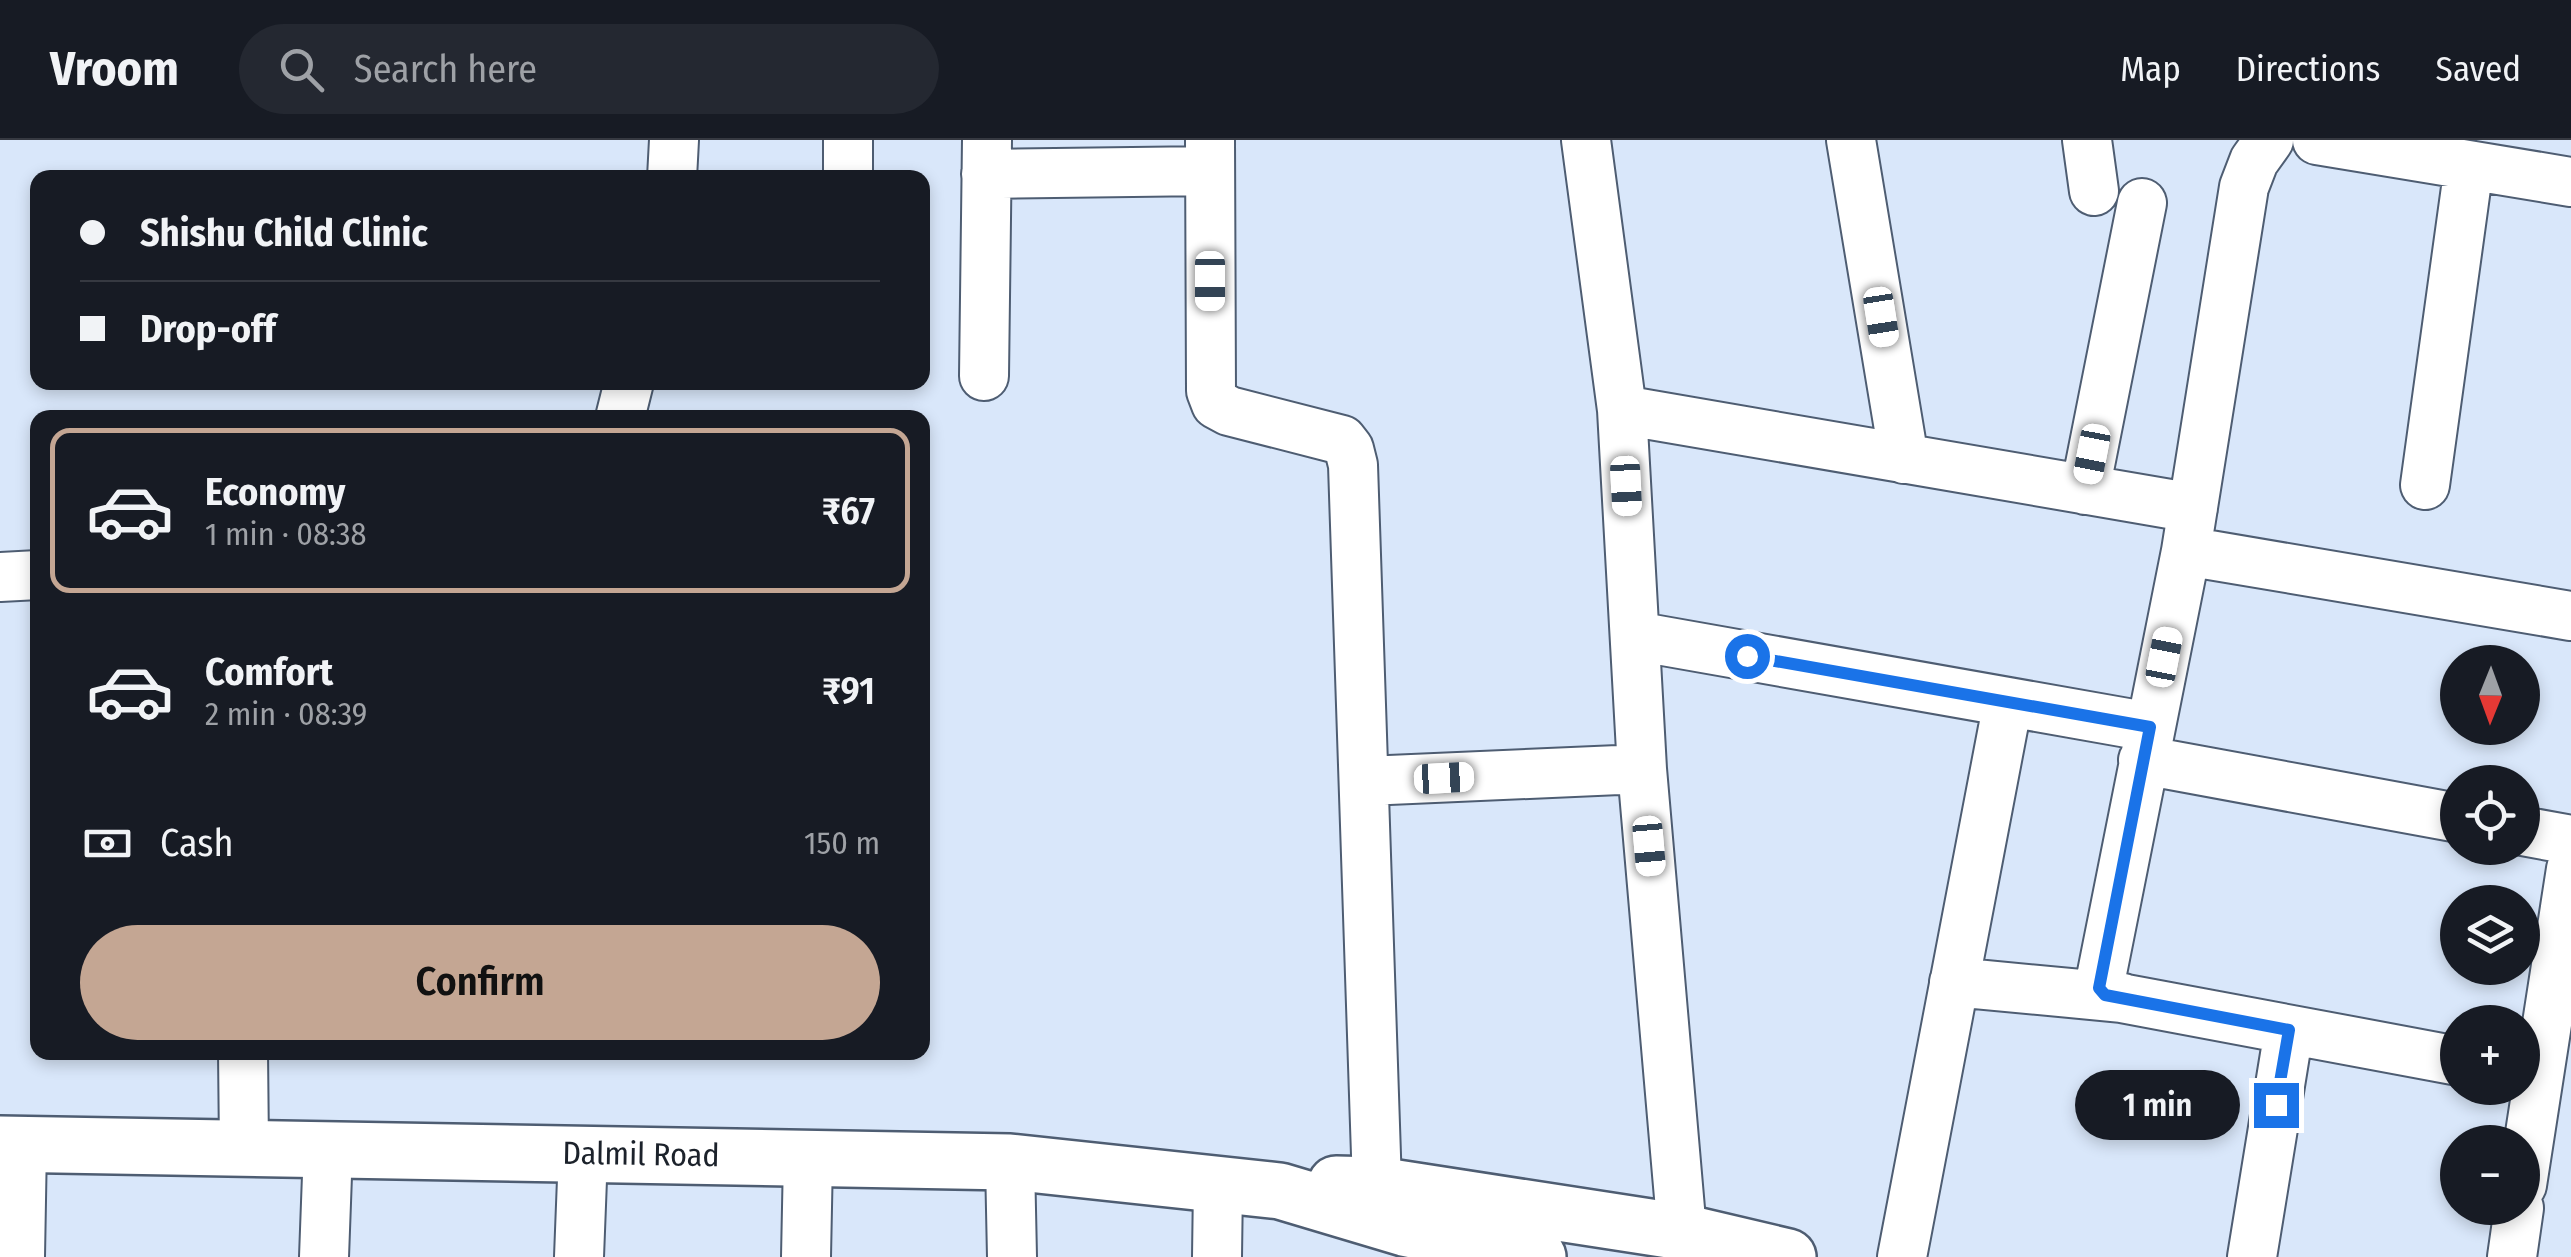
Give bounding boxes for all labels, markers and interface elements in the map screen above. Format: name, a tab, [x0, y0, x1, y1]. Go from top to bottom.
search box	[239, 24, 939, 114]
text: Vroom	[50, 40, 179, 98]
icon: search	[274, 42, 329, 97]
text: Search here	[354, 46, 537, 92]
text: Map	[2120, 48, 2181, 90]
text: Directions	[2236, 48, 2381, 90]
text: Saved	[2436, 48, 2521, 90]
text: Shishu Child Clinic	[140, 210, 428, 256]
car	[1195, 251, 1225, 311]
car	[1861, 285, 1901, 349]
text: Drop-off	[140, 306, 276, 352]
car	[2072, 422, 2112, 486]
car	[1609, 455, 1643, 517]
icon: car	[85, 466, 175, 556]
text: Economy	[205, 469, 345, 515]
text: ₹67	[822, 488, 875, 534]
text: 1 min · 08:38	[205, 515, 367, 553]
car	[2144, 625, 2184, 689]
route start	[1725, 634, 1770, 679]
north arrow	[2440, 645, 2540, 745]
map controls	[2440, 645, 2540, 1225]
icon: car	[85, 646, 175, 736]
text: Comfort	[205, 649, 333, 695]
text: ₹91	[822, 668, 875, 714]
text: 2 min · 08:39	[205, 695, 367, 733]
car	[1413, 761, 1475, 795]
button: locate	[2440, 765, 2540, 865]
car	[1631, 815, 1667, 877]
icon: cash	[80, 816, 135, 871]
text: Cash	[160, 820, 234, 866]
text: 150 m	[804, 824, 880, 862]
button: layers	[2440, 885, 2540, 985]
button: Confirm	[80, 925, 880, 1040]
button: +	[2440, 1005, 2540, 1105]
callout: 1 min	[2076, 1070, 2241, 1140]
route end	[2254, 1083, 2299, 1128]
text: 1 min	[2123, 1086, 2192, 1124]
button: −	[2440, 1125, 2540, 1225]
street label: Dalmil Road	[562, 1134, 720, 1174]

